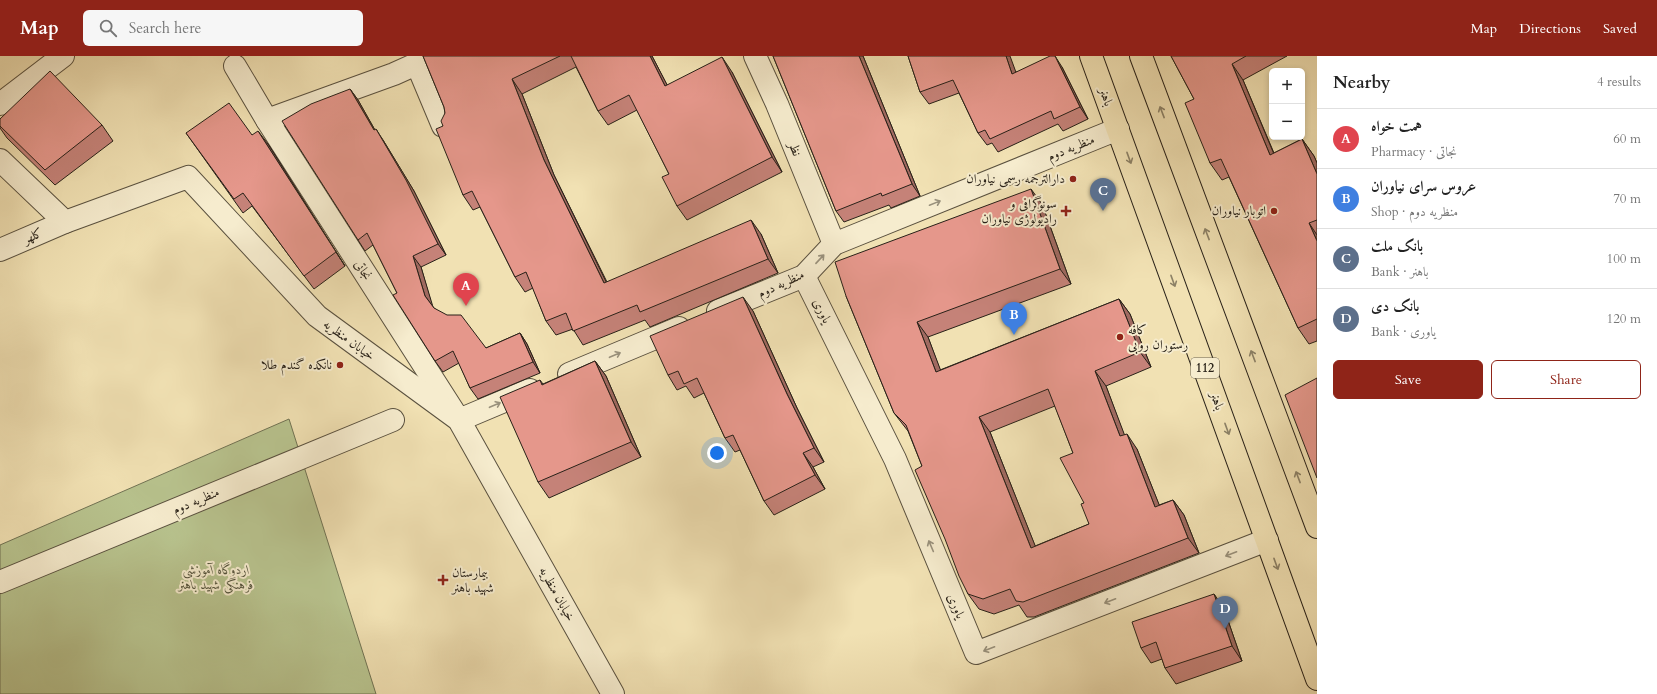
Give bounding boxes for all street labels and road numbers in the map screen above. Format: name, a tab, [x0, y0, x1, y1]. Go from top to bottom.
street label: باهنر	[1094, 83, 1118, 109]
street label: منظریه دوم	[1045, 130, 1098, 167]
street label: نظر	[783, 137, 806, 159]
street label: کلهر	[19, 224, 46, 249]
street label: نجاتی	[350, 256, 376, 284]
street label: منظریه دوم	[755, 265, 808, 304]
street label: یاوری	[808, 295, 836, 328]
street label: خیابان منظریه	[319, 315, 379, 365]
road number: 112	[1191, 358, 1219, 378]
street label: باهنر	[1205, 387, 1229, 413]
street label: منظریه دوم	[170, 483, 223, 521]
street label: خیابان منظریه	[535, 563, 579, 625]
street label: یاوری	[943, 591, 970, 623]

